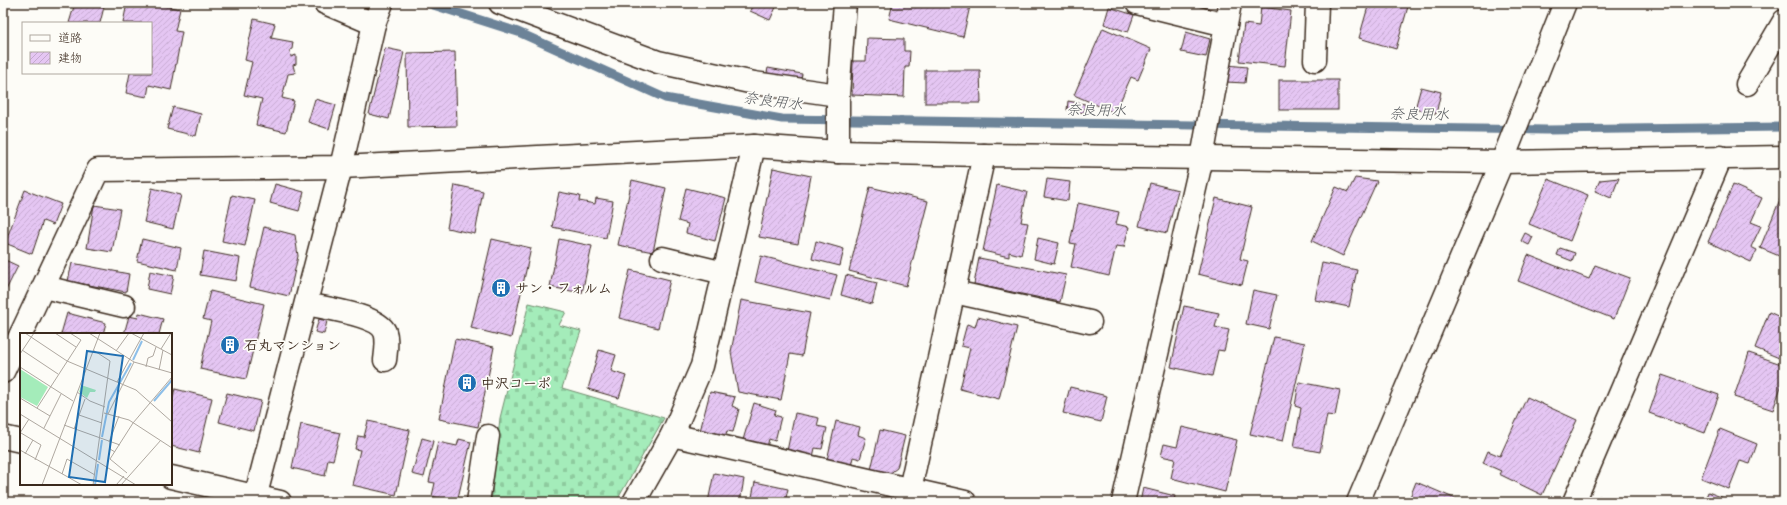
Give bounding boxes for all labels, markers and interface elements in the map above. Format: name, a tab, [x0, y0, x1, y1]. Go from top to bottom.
legend	[22, 22, 152, 74]
text: 道路	[58, 31, 82, 46]
text: 建物	[58, 51, 82, 66]
water label: 奈良用水	[742, 88, 804, 115]
water label: 奈良用水	[1066, 100, 1126, 121]
water label: 奈良用水	[1389, 104, 1449, 125]
building icon: サン・フォルム	[490, 277, 512, 299]
place label: サン・フォルム	[515, 280, 612, 297]
inset map	[20, 333, 172, 485]
building icon: 石丸マンション	[219, 334, 241, 356]
place label: 石丸マンション	[244, 337, 341, 354]
building icon: 中沢コーポ	[456, 372, 478, 394]
place label: 中沢コーポ	[481, 375, 551, 392]

